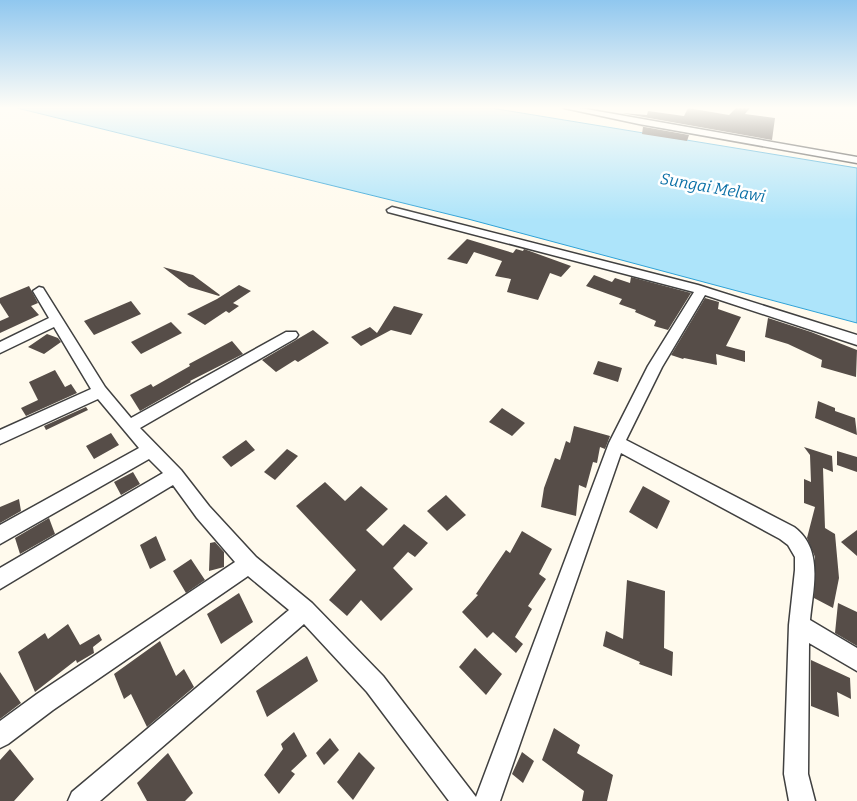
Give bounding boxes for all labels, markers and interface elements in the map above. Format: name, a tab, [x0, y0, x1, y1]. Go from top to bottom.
water label: Sungai Melawi	[659, 169, 767, 206]

